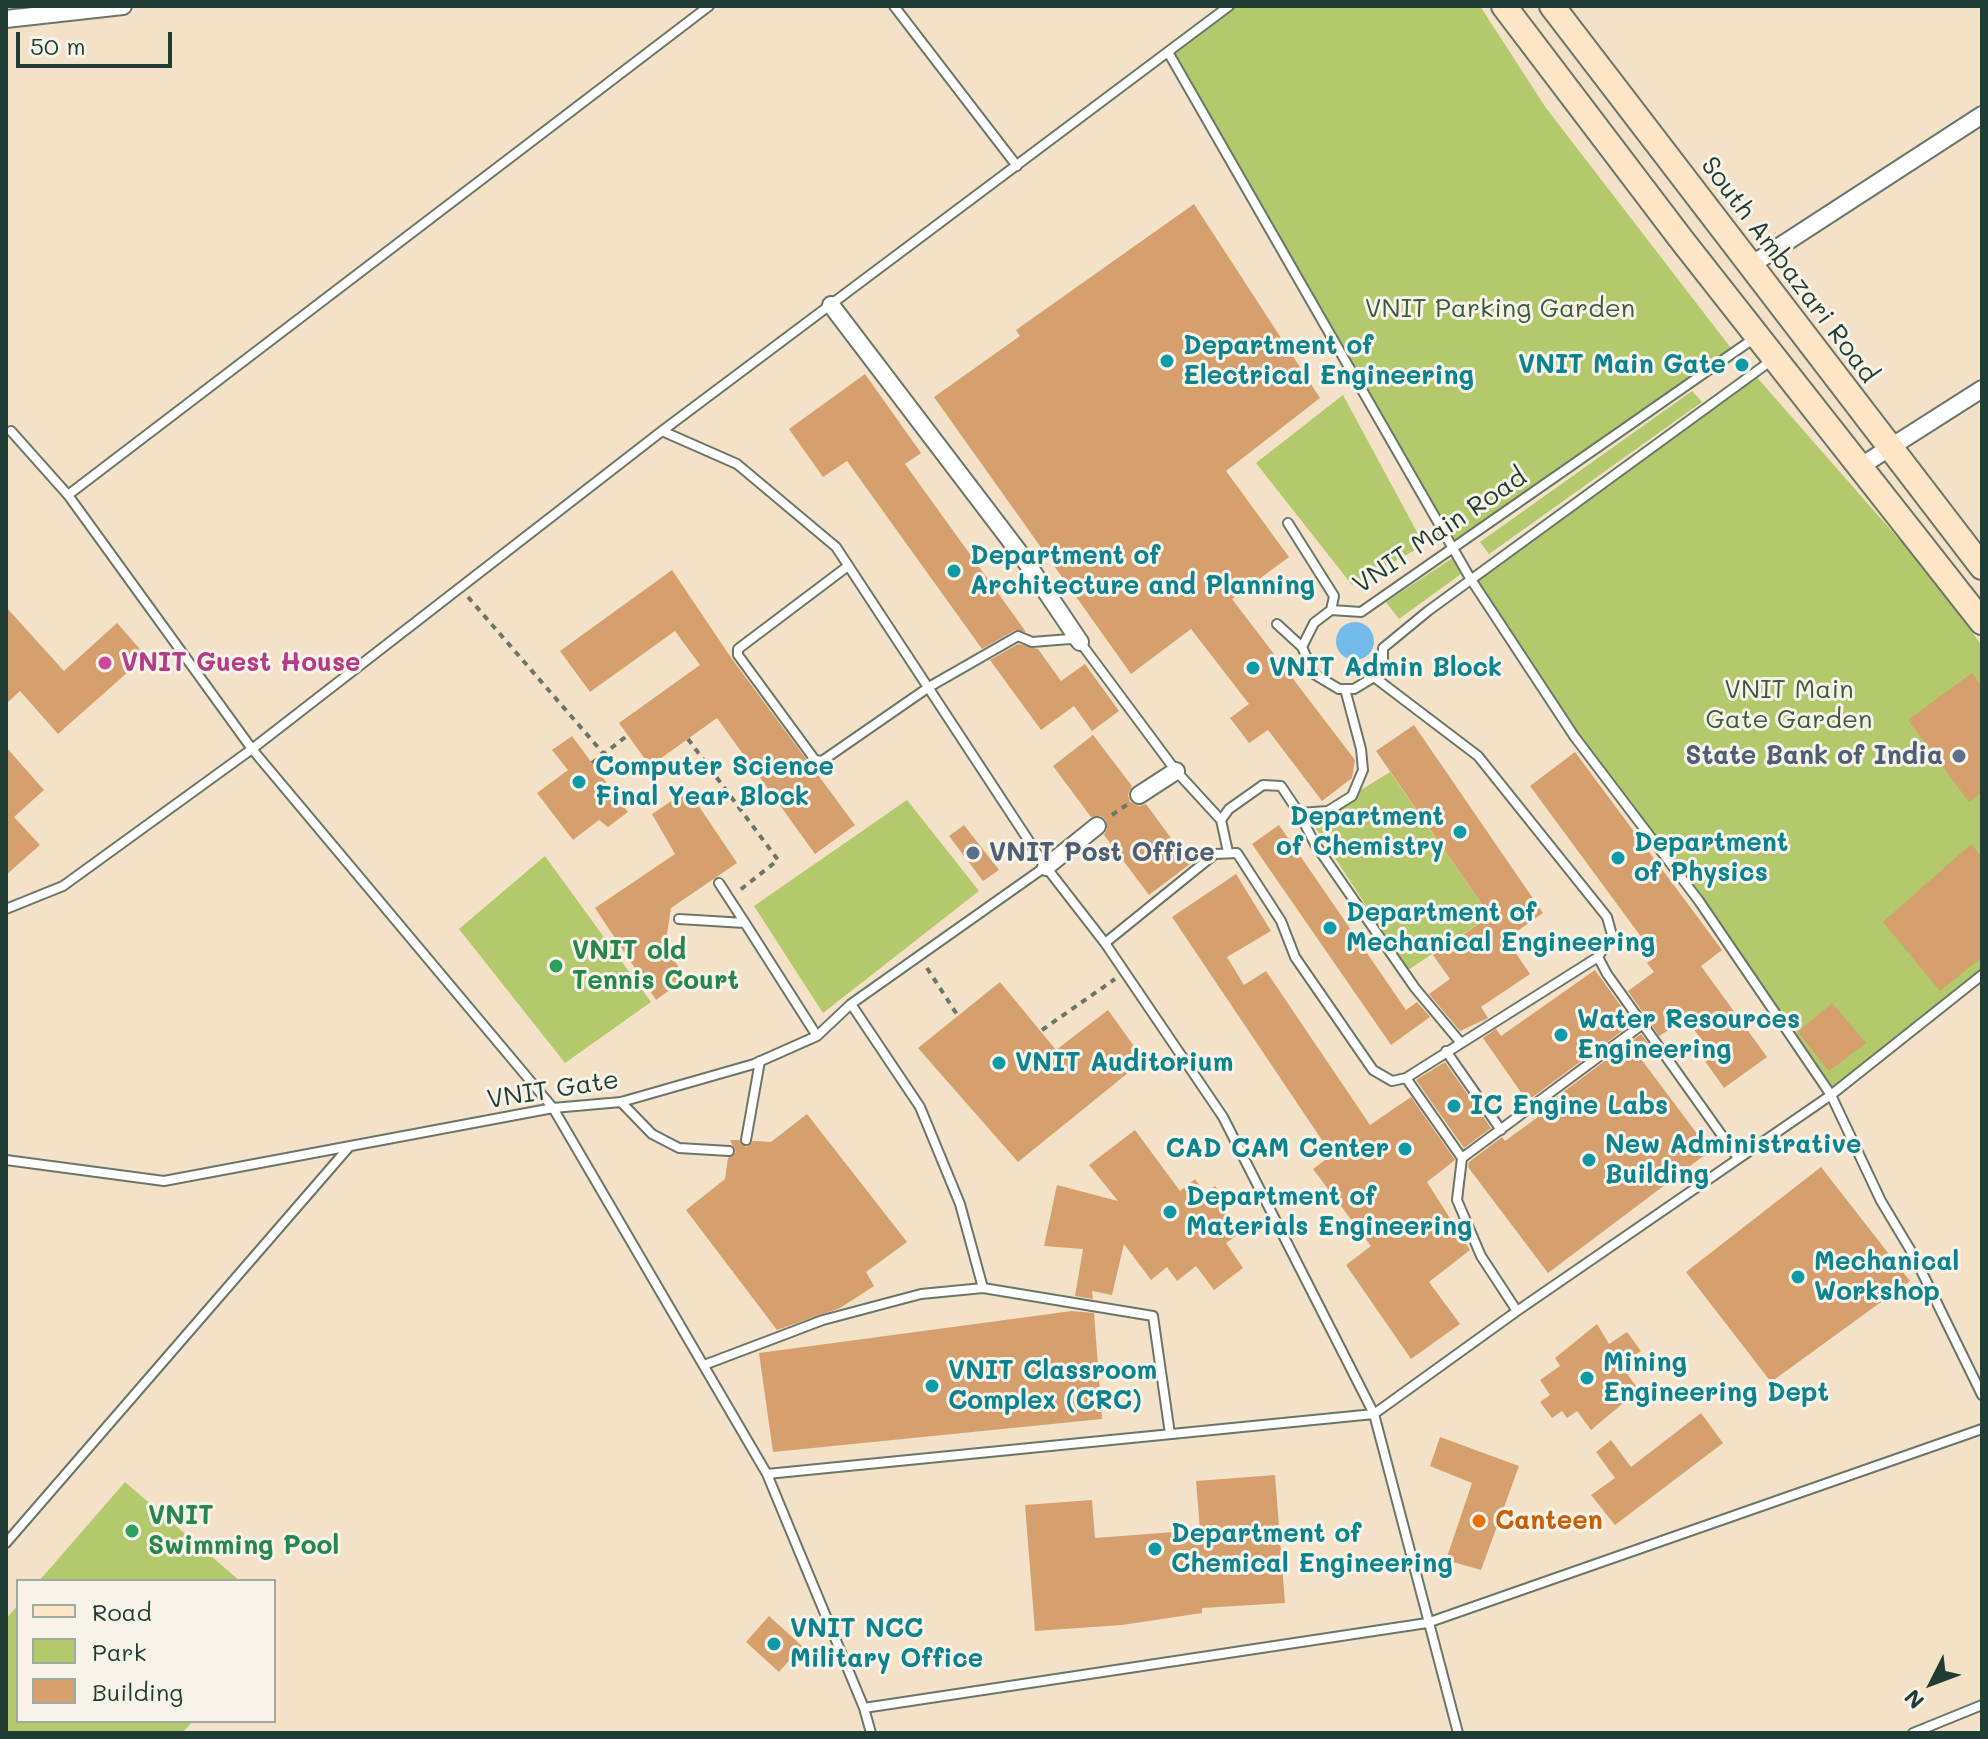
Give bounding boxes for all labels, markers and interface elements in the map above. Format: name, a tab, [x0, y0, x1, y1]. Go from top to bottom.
scale bar	[20, 16, 176, 66]
text: 50 m	[30, 30, 86, 61]
street label: South Ambazari Road	[1694, 151, 1884, 389]
park label: VNIT Parking Garden	[1365, 293, 1635, 325]
place label: Department of Electrical Engineering	[1183, 330, 1474, 392]
place label: VNIT Main Gate	[1518, 349, 1726, 381]
marker: Department of Electrical Engineering	[1158, 352, 1176, 370]
marker: VNIT Main Gate	[1733, 356, 1751, 374]
street label: VNIT Main Road	[1347, 461, 1533, 601]
place label: Department of Architecture and Planning	[970, 540, 1315, 602]
marker: Department of Architecture and Planning	[945, 562, 963, 580]
place label: VNIT Guest House	[121, 647, 361, 679]
place label: VNIT Admin Block	[1269, 652, 1502, 684]
marker: VNIT Guest House	[96, 654, 114, 672]
marker: VNIT Admin Block	[1244, 659, 1262, 677]
park label: VNIT Main Gate Garden	[1706, 674, 1872, 736]
place label: State Bank of India	[1685, 740, 1943, 772]
marker: State Bank of India	[1950, 747, 1968, 765]
place label: Computer Science Final Year Block	[595, 751, 834, 812]
marker: Computer Science Final Year Block	[570, 773, 588, 791]
place label: Department of Chemistry	[1276, 801, 1444, 862]
marker: Department of Chemistry	[1451, 823, 1469, 841]
place label: Department of Physics	[1634, 827, 1788, 888]
place label: VNIT Post Office	[989, 837, 1215, 869]
marker: VNIT Post Office	[964, 844, 982, 862]
marker: Department of Physics	[1609, 849, 1627, 867]
place label: Department of Mechanical Engineering	[1346, 897, 1655, 958]
marker: Department of Mechanical Engineering	[1321, 919, 1339, 937]
place label: VNIT old Tennis Court	[572, 935, 739, 996]
marker: VNIT old Tennis Court	[547, 957, 565, 975]
place label: Water Resources Engineering	[1577, 1004, 1800, 1066]
marker: Water Resources Engineering	[1552, 1026, 1570, 1044]
place label: VNIT Auditorium	[1015, 1047, 1233, 1079]
marker: VNIT Auditorium	[990, 1054, 1008, 1072]
street label: VNIT Gate	[485, 1064, 621, 1116]
place label: IC Engine Labs	[1470, 1090, 1668, 1122]
marker: IC Engine Labs	[1445, 1097, 1463, 1115]
place label: New Administrative Building	[1605, 1129, 1861, 1190]
place label: CAD CAM Center	[1165, 1133, 1389, 1165]
marker: CAD CAM Center	[1396, 1140, 1414, 1158]
marker: New Administrative Building	[1580, 1151, 1598, 1169]
place label: Department of Materials Engineering	[1186, 1181, 1472, 1242]
marker: Department of Materials Engineering	[1161, 1203, 1179, 1221]
place label: Mechanical Workshop	[1814, 1246, 1959, 1308]
marker: Mechanical Workshop	[1789, 1268, 1807, 1286]
place label: Mining Engineering Dept	[1603, 1347, 1829, 1408]
place label: VNIT Classroom Complex (CRC)	[948, 1355, 1157, 1416]
marker: Mining Engineering Dept	[1578, 1369, 1596, 1387]
marker: VNIT Classroom Complex (CRC)	[923, 1377, 941, 1395]
place label: VNIT Swimming Pool	[148, 1500, 339, 1562]
place label: Canteen	[1495, 1505, 1603, 1537]
marker: Canteen	[1470, 1512, 1488, 1530]
place label: Department of Chemical Engineering	[1171, 1518, 1453, 1580]
marker: VNIT Swimming Pool	[123, 1522, 141, 1540]
marker: Department of Chemical Engineering	[1146, 1540, 1164, 1558]
legend	[16, 1579, 276, 1723]
text: Road	[92, 1596, 152, 1627]
place label: VNIT NCC Military Office	[790, 1613, 983, 1674]
marker: VNIT NCC Military Office	[765, 1635, 783, 1653]
text: Park	[92, 1636, 146, 1667]
north arrow	[1892, 1643, 1972, 1723]
text: Building	[92, 1676, 183, 1707]
text: N	[1897, 1683, 1930, 1715]

